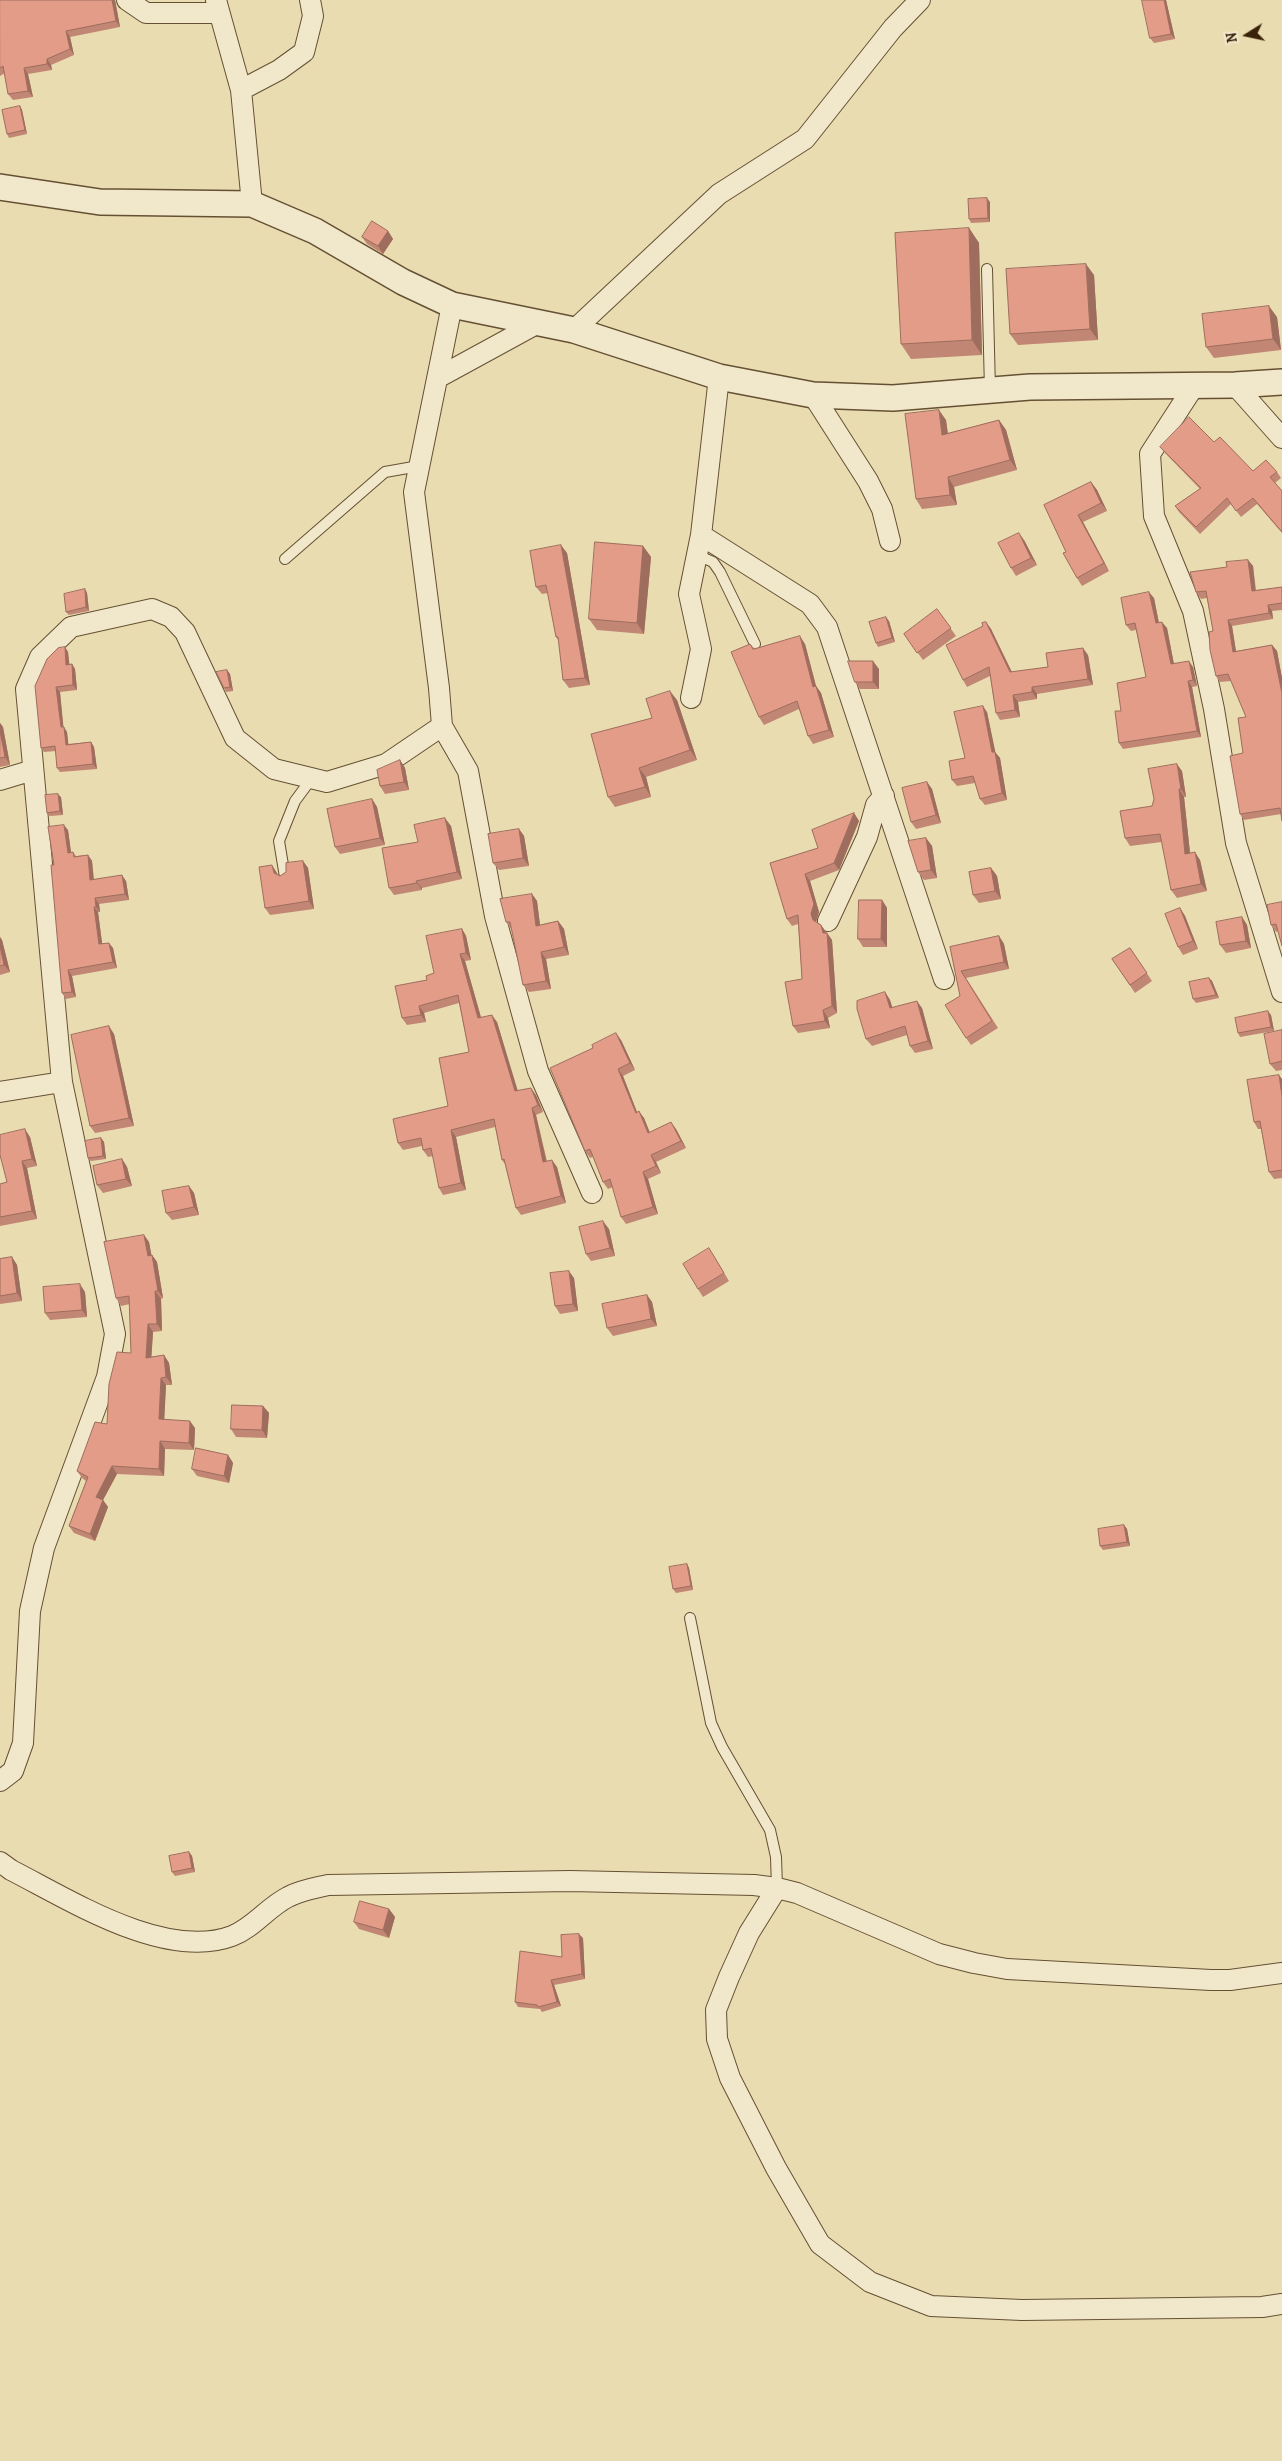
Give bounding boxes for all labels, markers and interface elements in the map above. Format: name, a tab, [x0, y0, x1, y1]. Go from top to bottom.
north arrow	[1222, 10, 1272, 60]
text: N	[1221, 31, 1242, 44]

